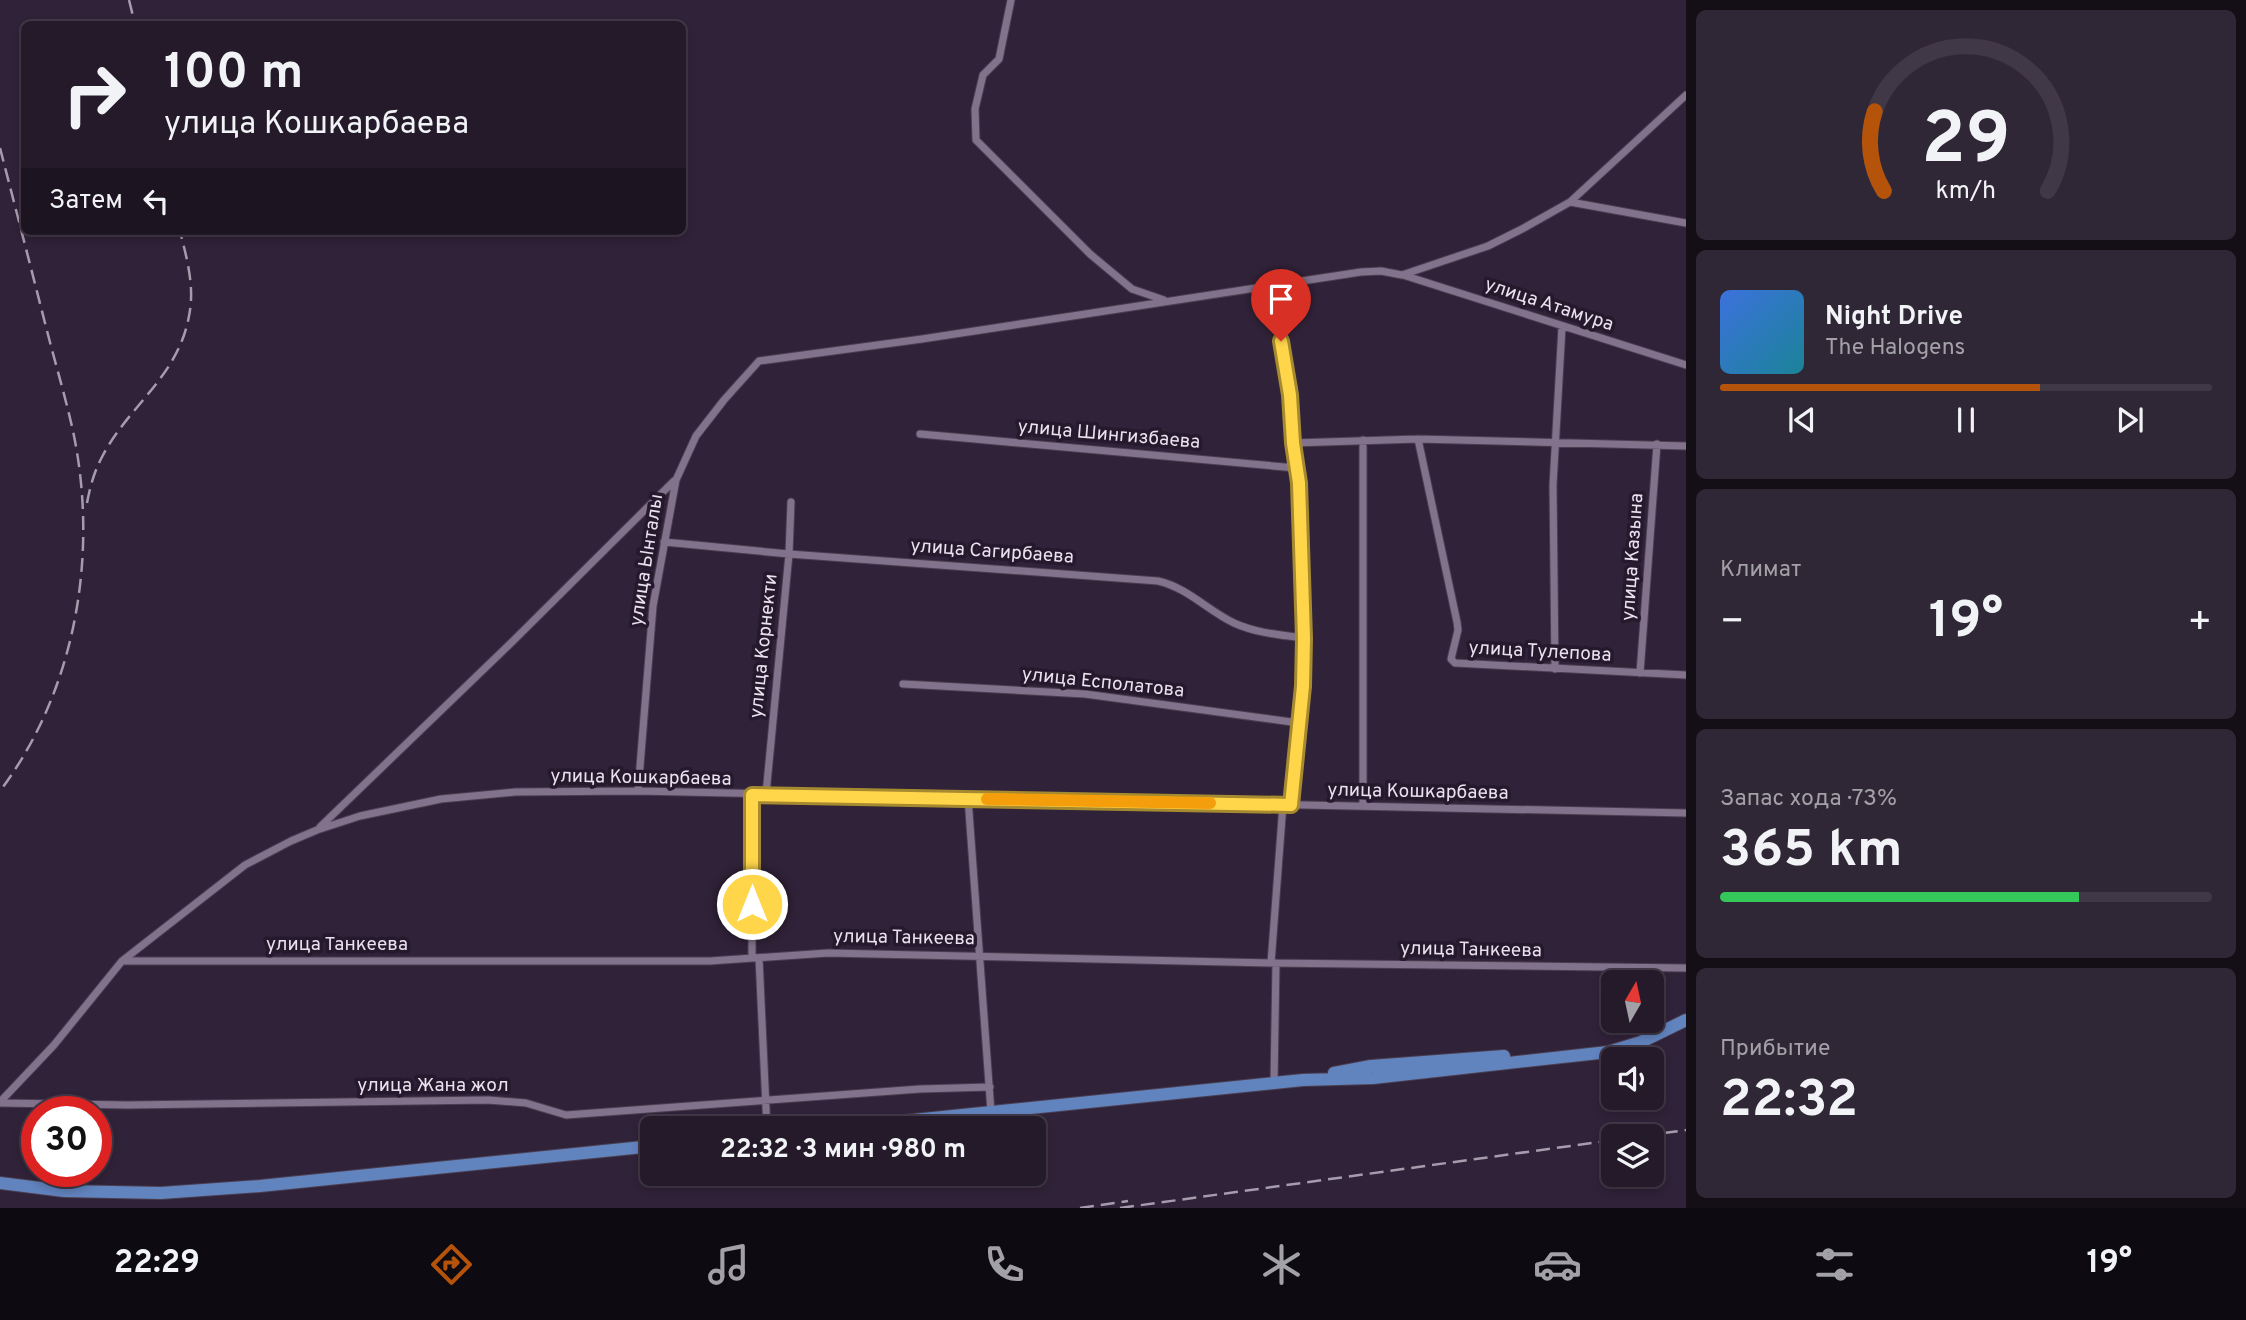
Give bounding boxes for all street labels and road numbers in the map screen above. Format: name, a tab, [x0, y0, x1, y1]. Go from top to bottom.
street label: улица Атамура	[1482, 273, 1616, 337]
street label: улица Шингизбаева	[1017, 415, 1201, 455]
street label: улица Ынталы	[625, 492, 669, 628]
street label: улица Казына	[1617, 492, 1649, 622]
street label: улица Сагирбаева	[909, 534, 1075, 570]
street label: улица Корнекти	[744, 573, 784, 719]
street label: улица Тулепова	[1468, 636, 1612, 668]
street label: улица Есполатова	[1021, 663, 1185, 703]
street label: улица Кошкарбаева	[550, 764, 732, 792]
street label: улица Кошкарбаева	[1327, 778, 1509, 806]
street label: улица Танкеева	[833, 925, 975, 951]
street label: улица Танкеева	[266, 933, 408, 957]
street label: улица Танкеева	[1400, 937, 1542, 963]
street label: улица Жана жол	[357, 1074, 509, 1098]

